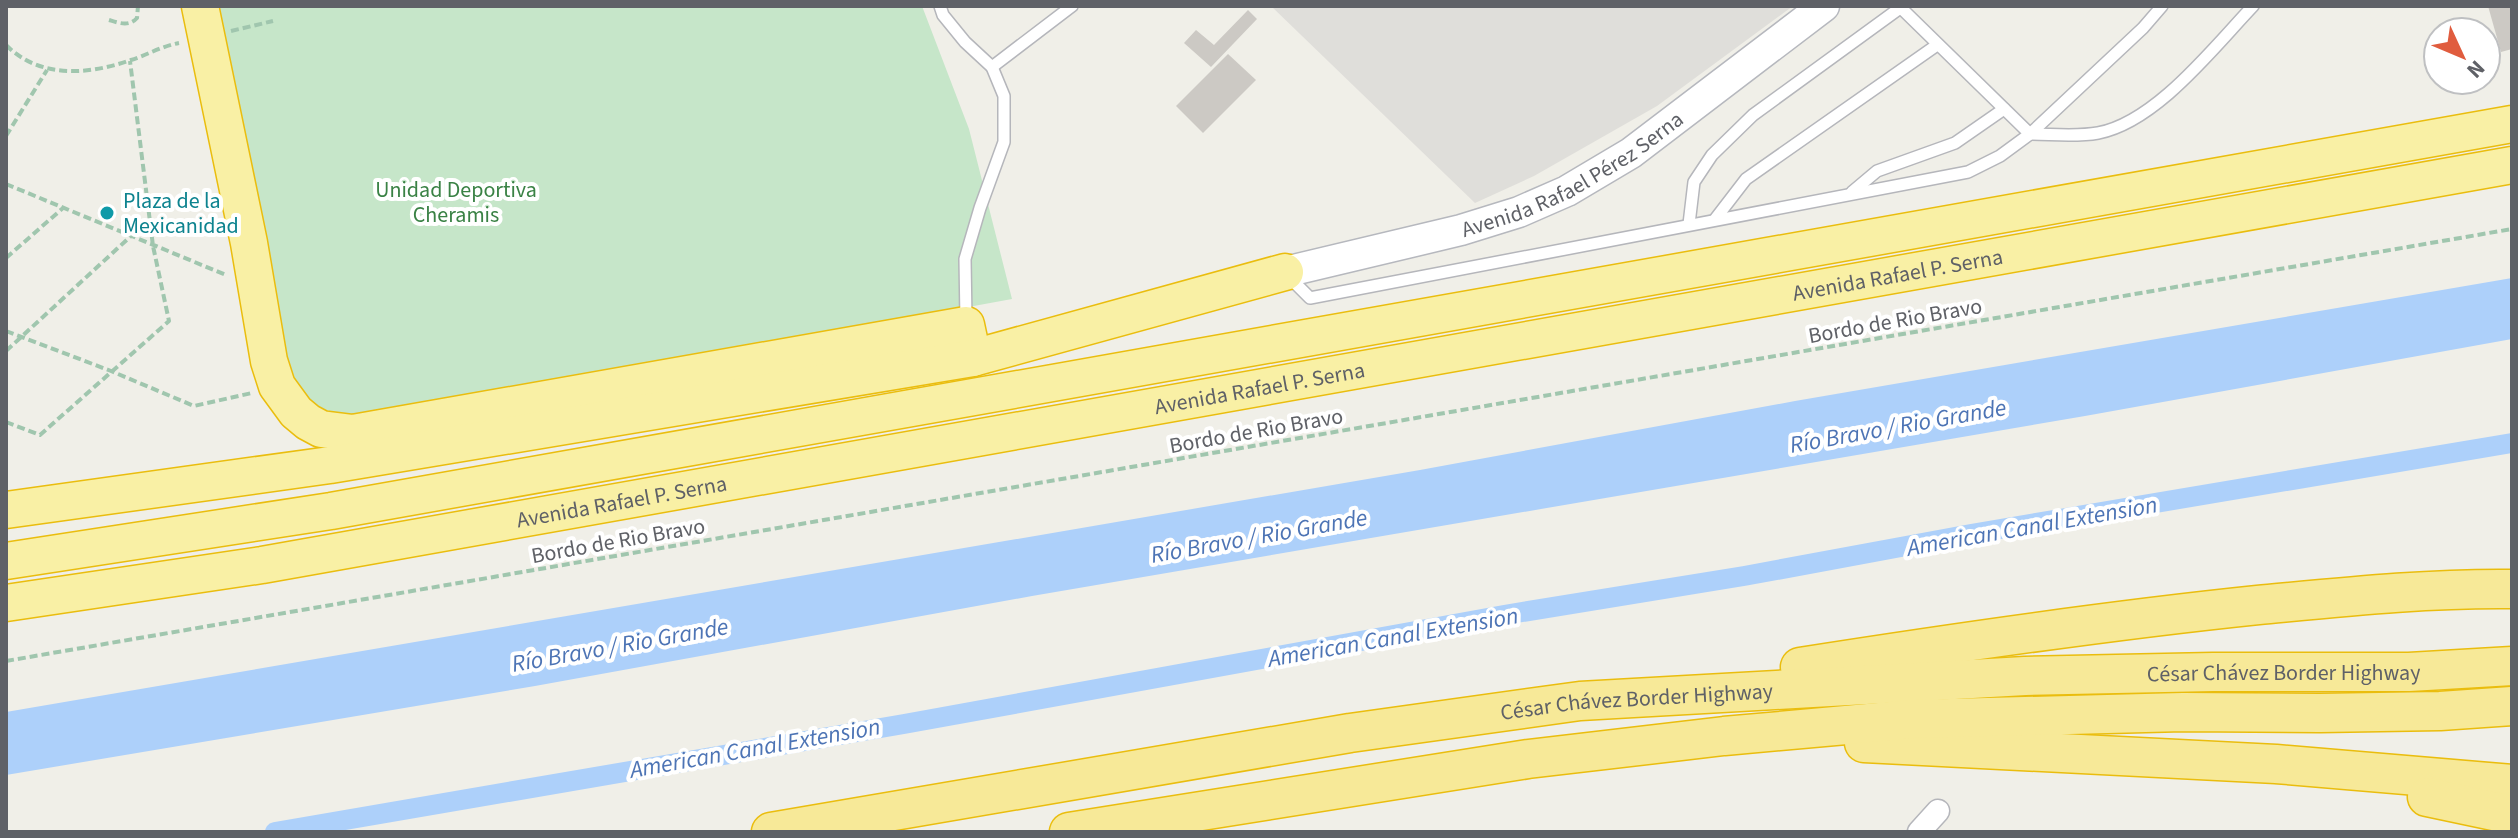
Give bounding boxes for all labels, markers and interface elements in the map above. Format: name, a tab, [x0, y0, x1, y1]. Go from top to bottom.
north arrow	[2422, 16, 2502, 96]
text: N	[2459, 53, 2492, 86]
street label: Avenida Rafael Pérez Serna	[1458, 104, 1690, 246]
park label: Unidad Deportiva Cheramis	[375, 174, 537, 231]
place label: Plaza de la Mexicanidad	[123, 185, 239, 242]
marker: Plaza de la Mexicanidad	[98, 204, 116, 222]
street label: Avenida Rafael P. Serna	[1790, 241, 2005, 310]
street label: Bordo de Rio Bravo	[1806, 290, 1985, 352]
street label: Avenida Rafael P. Serna	[1152, 354, 1367, 423]
water label: Río Bravo / Rio Grande	[1787, 390, 2009, 463]
street label: Bordo de Rio Bravo	[1167, 400, 1346, 462]
street label: Avenida Rafael P. Serna	[514, 468, 729, 536]
water label: American Canal Extension	[1902, 487, 2160, 566]
water label: Río Bravo / Rio Grande	[1148, 500, 1370, 573]
street label: Bordo de Rio Bravo	[529, 510, 708, 572]
water label: American Canal Extension	[1263, 598, 1521, 677]
water label: Río Bravo / Rio Grande	[509, 609, 731, 682]
street label: César Chávez Border Highway	[2146, 656, 2422, 690]
street label: César Chávez Border Highway	[1498, 675, 1775, 729]
water label: American Canal Extension	[625, 709, 883, 788]

